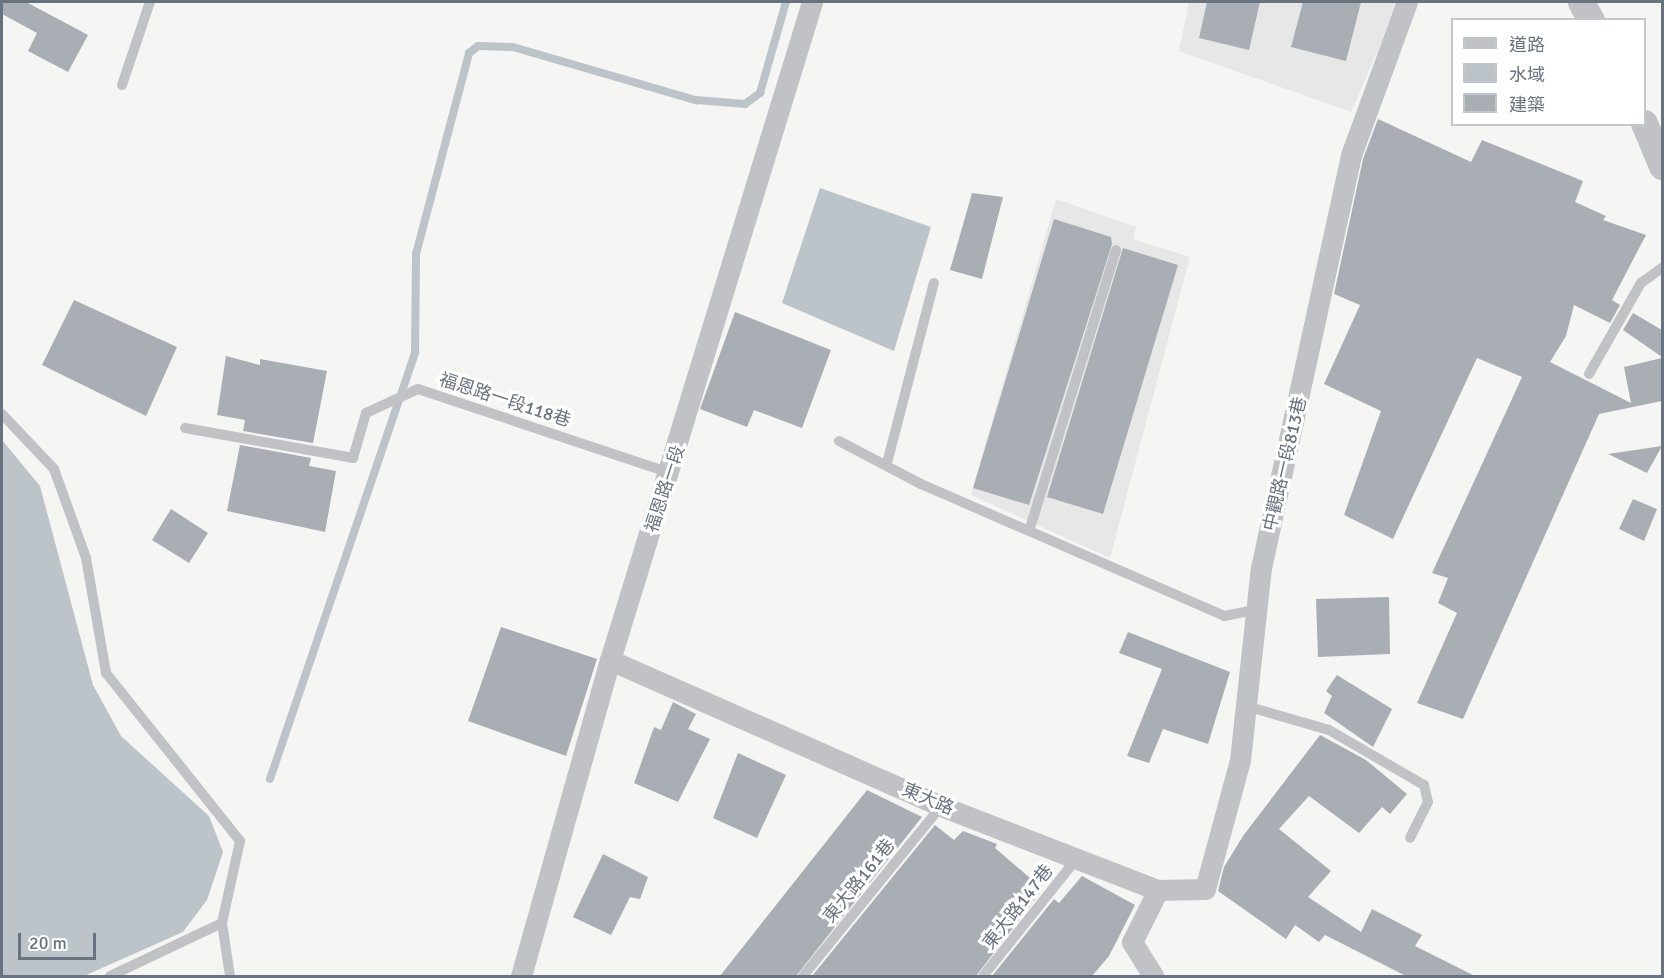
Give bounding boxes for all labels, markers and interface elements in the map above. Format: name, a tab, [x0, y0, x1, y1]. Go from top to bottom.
legend	[1451, 18, 1646, 126]
text: 道路	[1509, 34, 1545, 56]
text: 水域	[1509, 64, 1545, 86]
text: 建築	[1509, 94, 1545, 116]
street label: 福恩路一段118巷	[436, 369, 574, 431]
street label: 中觀路一段813巷	[1259, 395, 1311, 533]
street label: 福恩路一段	[641, 443, 689, 535]
street label: 東大路	[899, 779, 957, 819]
street label: 東大路161巷	[819, 835, 899, 927]
street label: 東大路147巷	[978, 860, 1058, 954]
scale bar	[21, 921, 99, 959]
text: 20 m	[29, 932, 67, 954]

